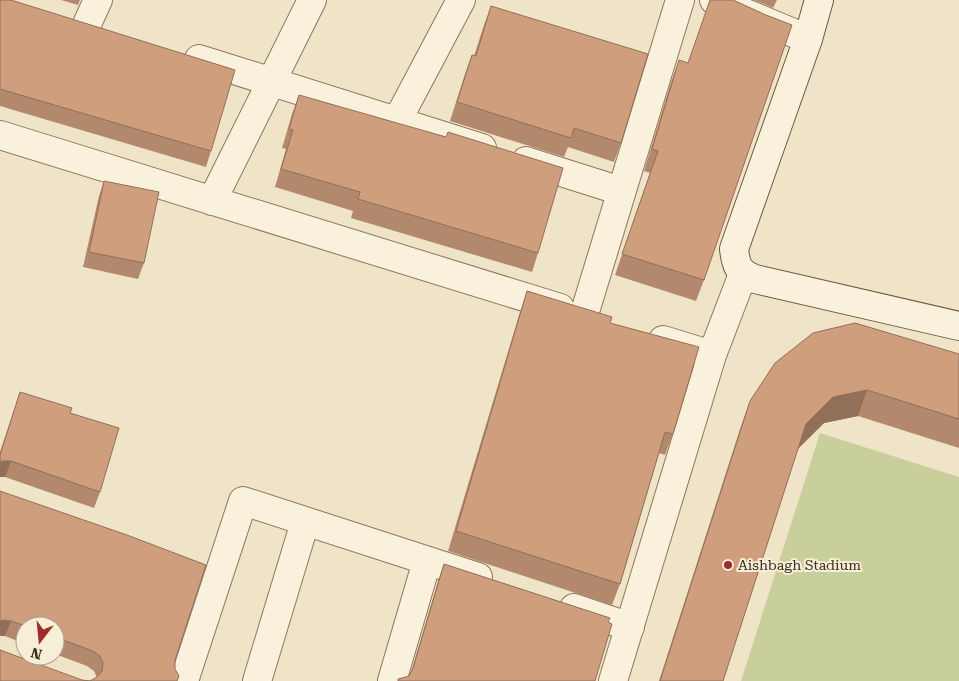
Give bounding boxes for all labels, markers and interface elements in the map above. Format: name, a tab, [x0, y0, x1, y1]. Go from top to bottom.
place label: Aishbagh Stadium	[738, 557, 861, 573]
marker: Aishbagh Stadium	[722, 559, 734, 571]
north arrow	[15, 616, 65, 666]
text: N	[29, 644, 44, 663]

